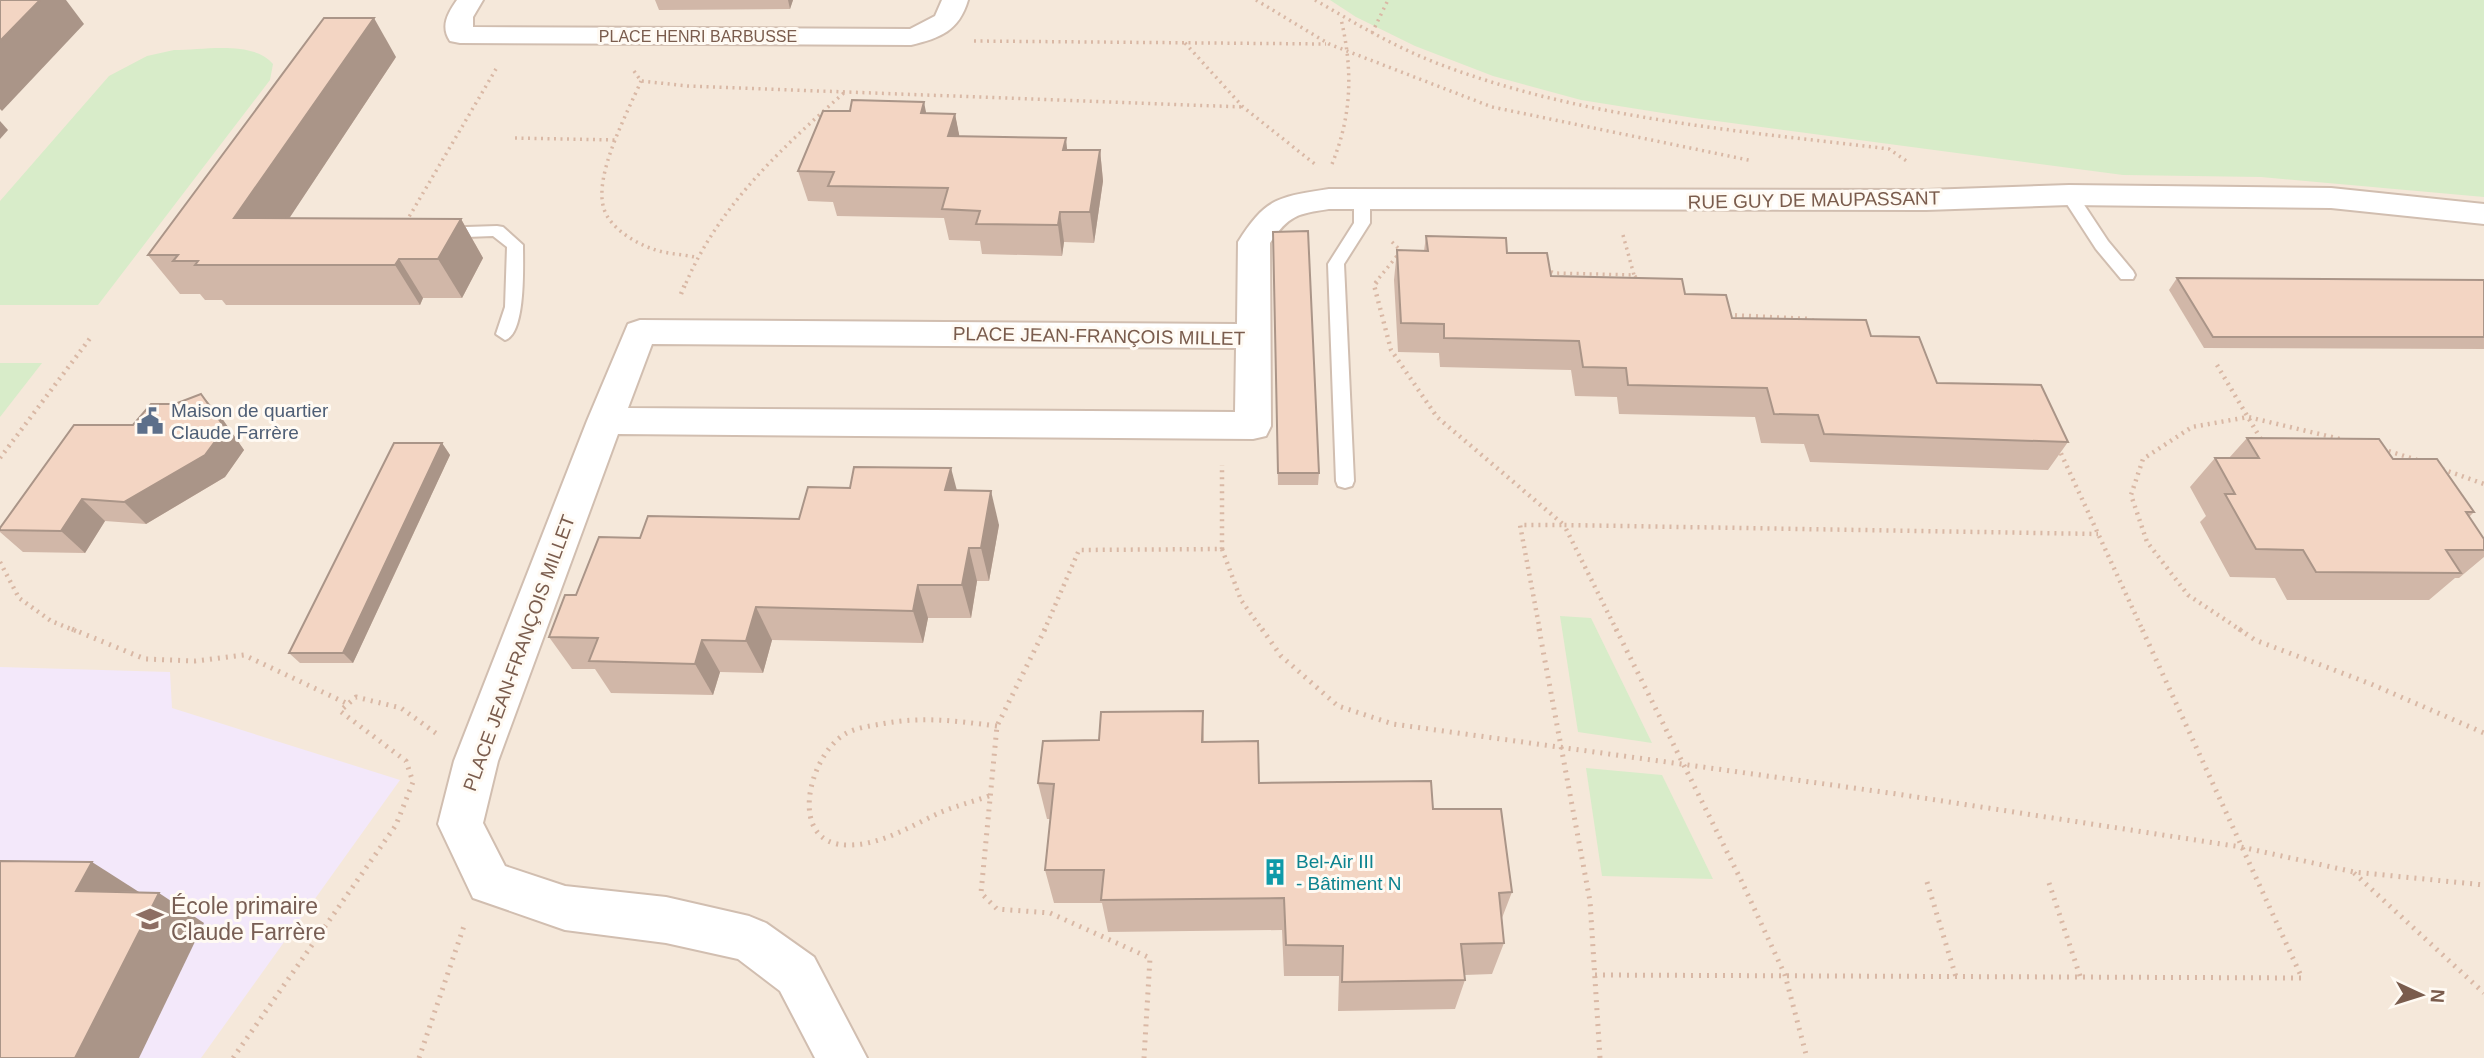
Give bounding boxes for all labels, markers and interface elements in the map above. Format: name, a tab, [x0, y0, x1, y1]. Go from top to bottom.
street label: PLACE HENRI BARBUSSE	[599, 28, 797, 45]
street label: RUE GUY DE MAUPASSANT	[1687, 187, 1941, 213]
street label: PLACE JEAN-FRANÇOIS MILLET	[953, 323, 1246, 349]
place label: Maison de quartier Claude Farrère	[171, 400, 329, 443]
public building icon: Maison de quartier Claude Farrère	[135, 406, 165, 436]
street label: PLACE JEAN-FRANÇOIS MILLET	[459, 512, 579, 794]
place label: Bel-Air III - Bâtiment N	[1296, 851, 1402, 894]
building icon: Bel-Air III - Bâtiment N	[1260, 857, 1290, 887]
place label: École primaire Claude Farrère	[171, 893, 326, 945]
school or university icon: École primaire Claude Farrère	[135, 904, 165, 934]
north arrow	[2386, 960, 2456, 1030]
text: N	[2427, 989, 2448, 1004]

